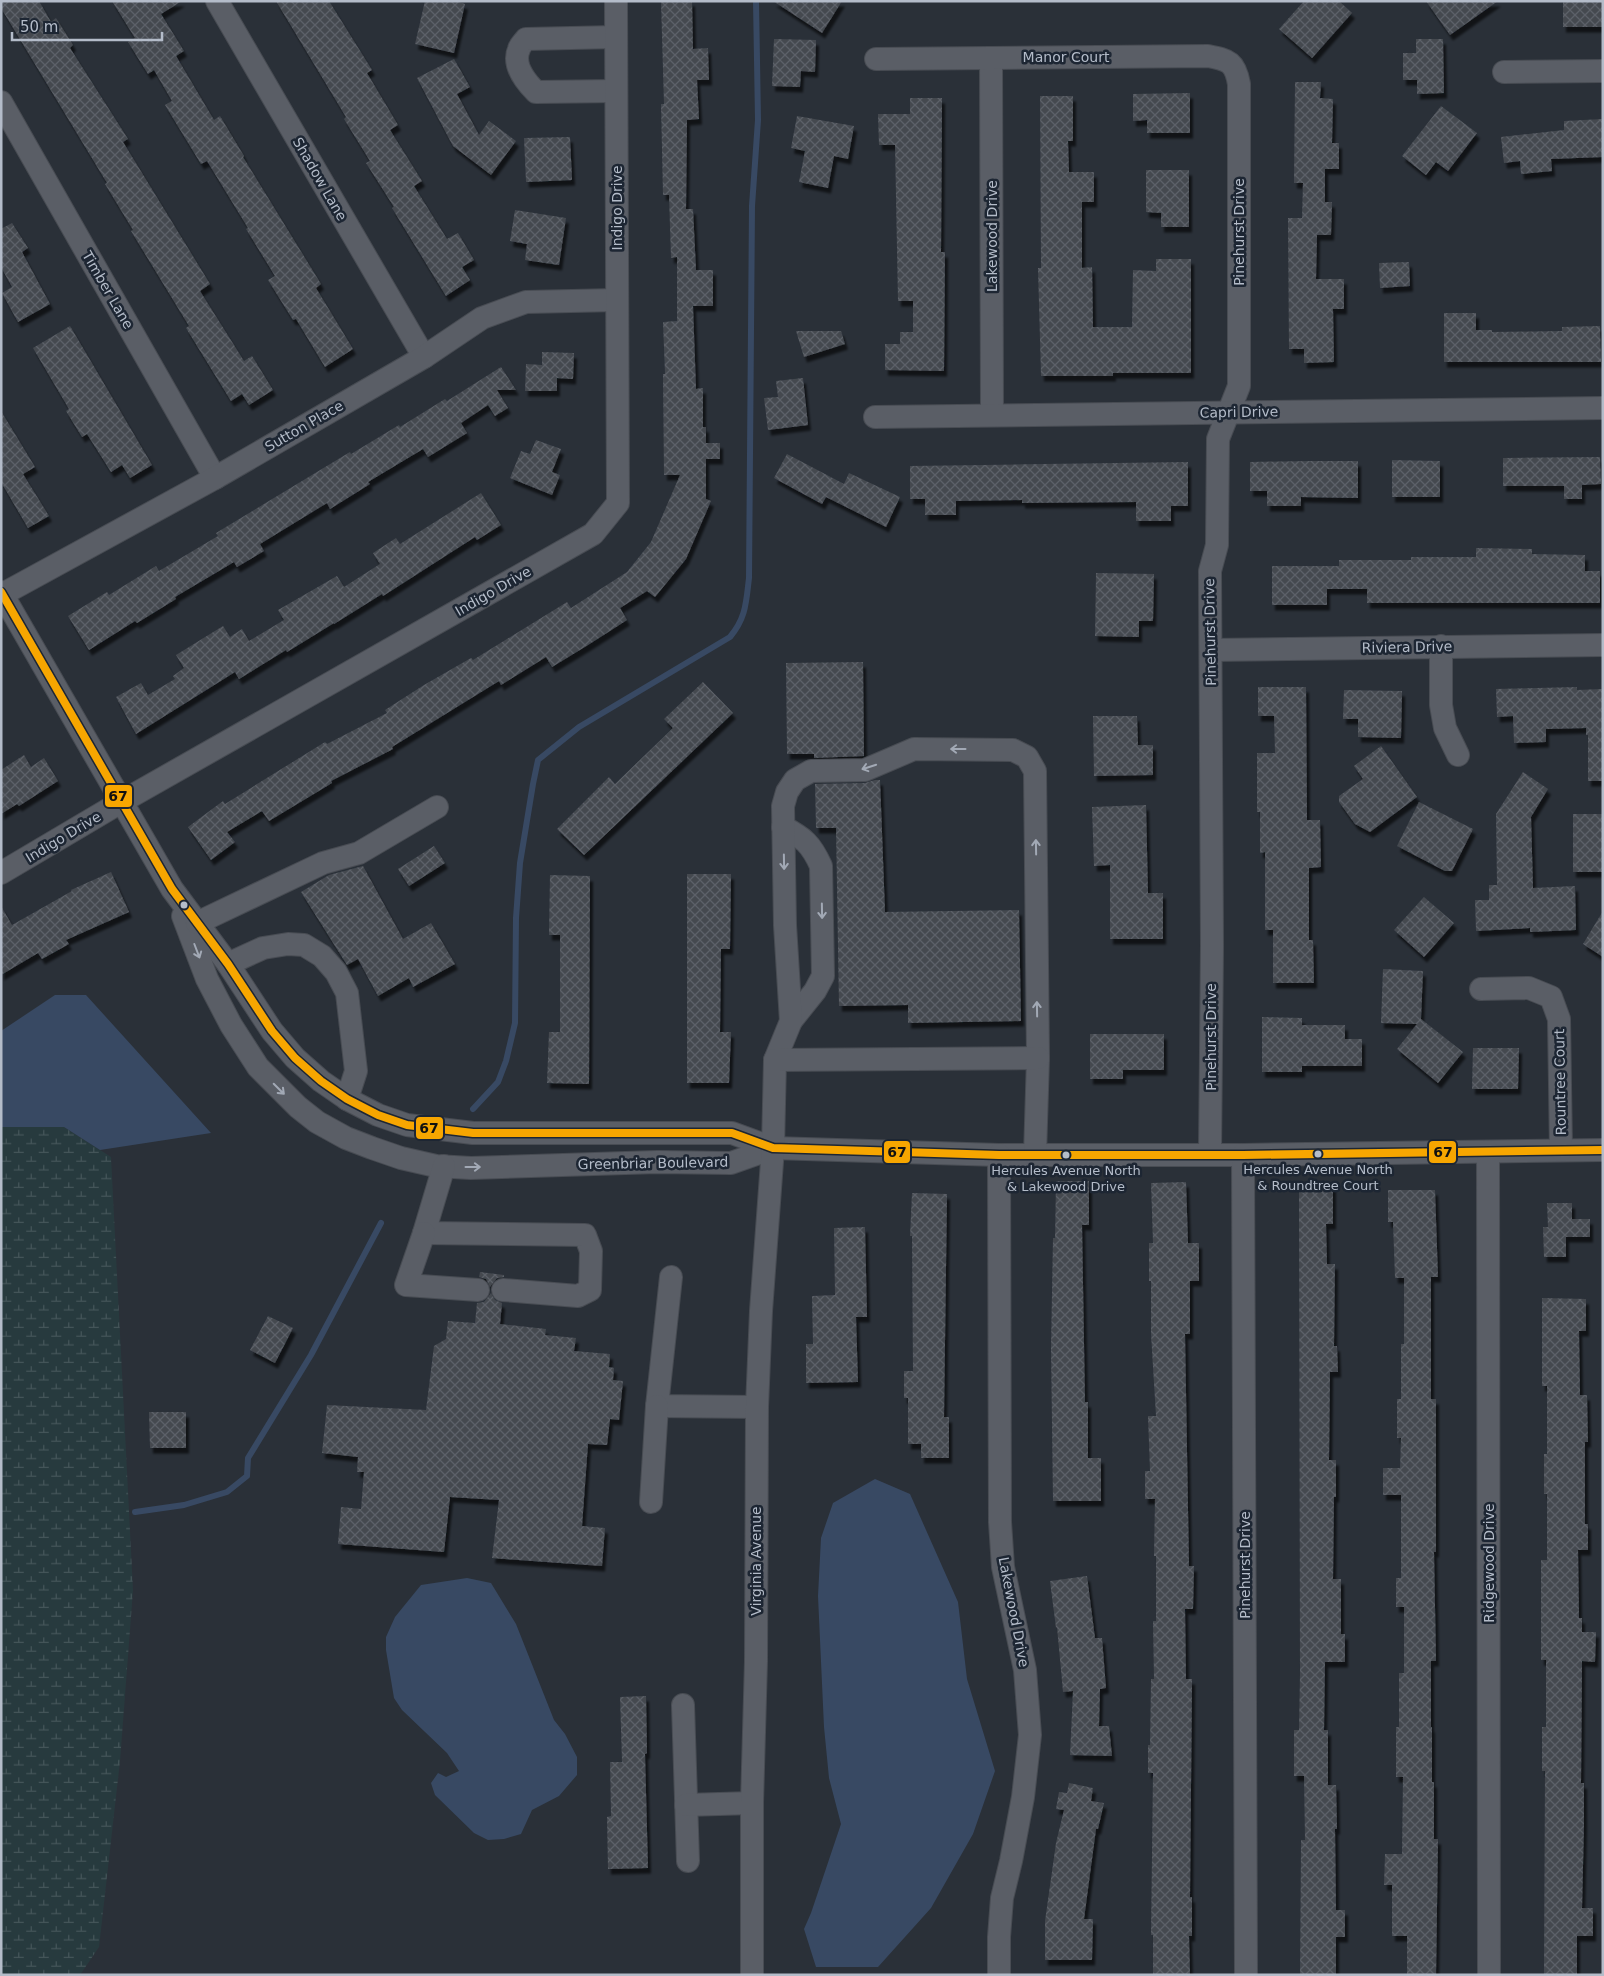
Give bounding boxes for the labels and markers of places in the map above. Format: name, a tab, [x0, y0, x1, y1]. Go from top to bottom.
unlabelled marker	[179, 900, 189, 910]
marker: Hercules Avenue North & Roundtree Court	[1313, 1149, 1323, 1159]
marker: Hercules Avenue North & Lakewood Drive	[1061, 1150, 1071, 1160]
place label: Hercules Avenue North & Roundtree Court	[1243, 1162, 1393, 1193]
place label: Hercules Avenue North & Lakewood Drive	[991, 1163, 1141, 1194]

